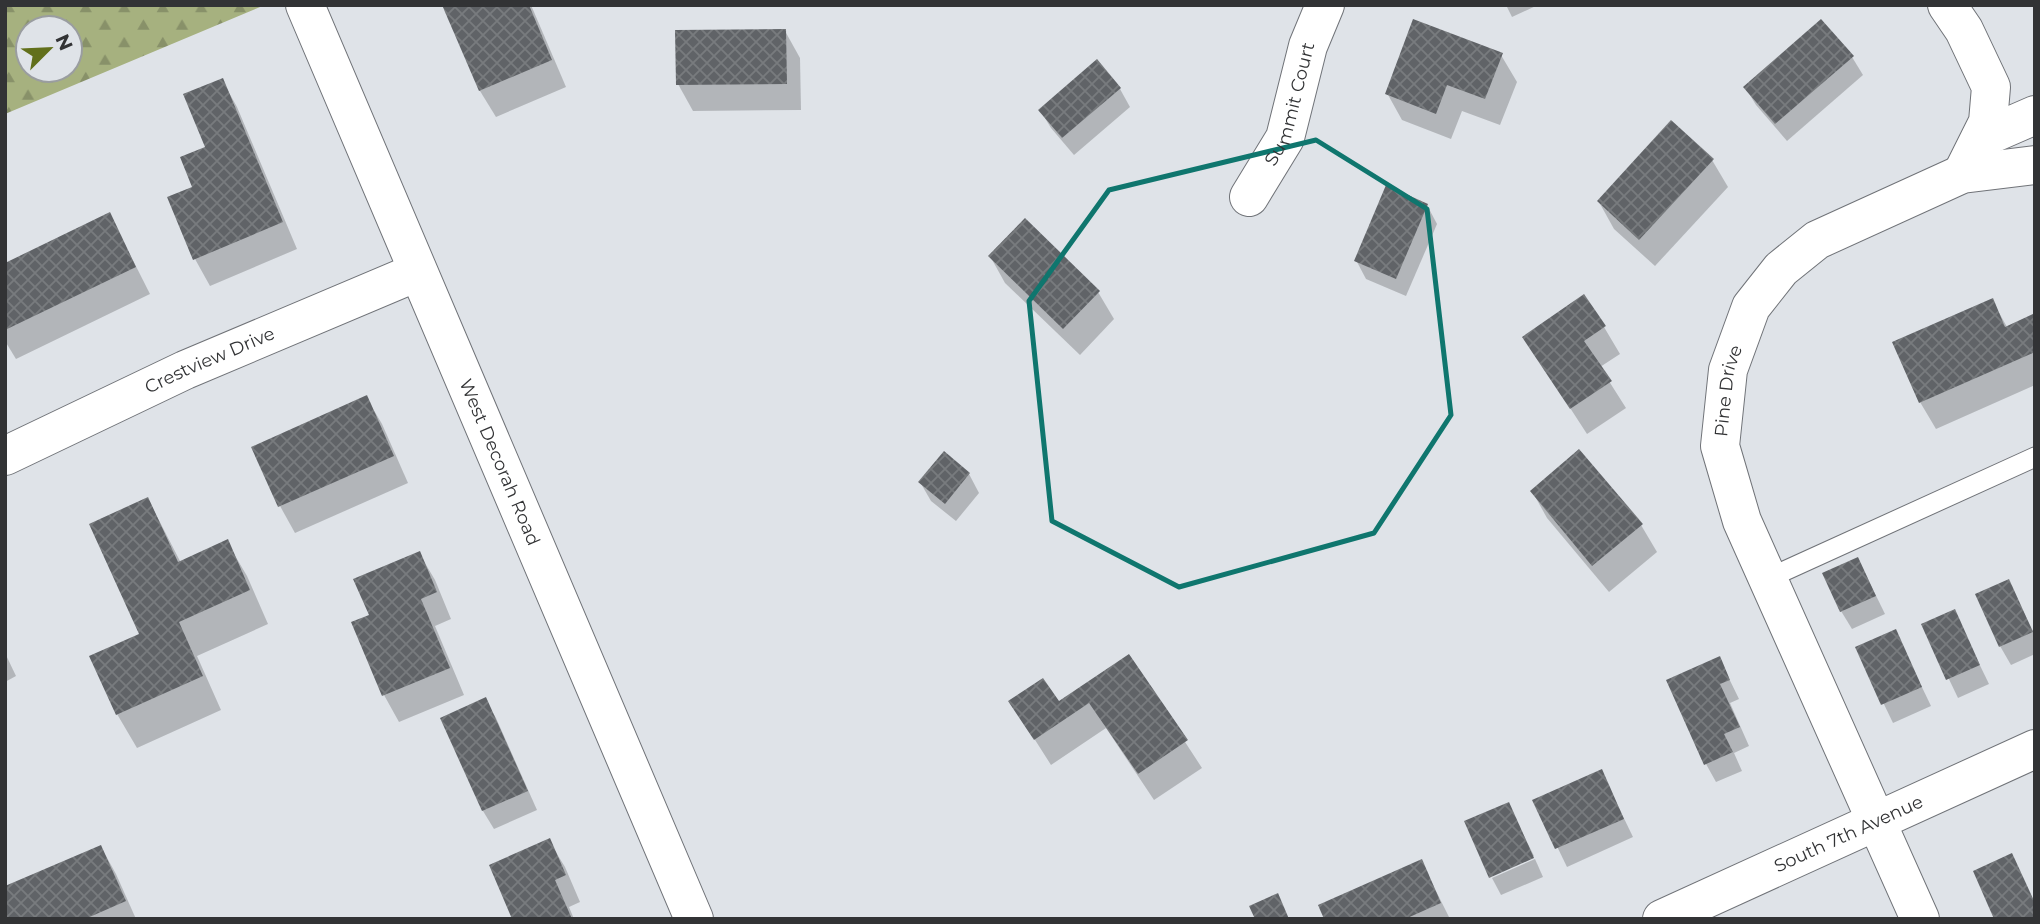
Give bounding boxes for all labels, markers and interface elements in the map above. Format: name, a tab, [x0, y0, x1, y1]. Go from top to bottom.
north arrow	[14, 14, 84, 84]
text: N	[50, 31, 78, 54]
street label: Summit Court	[1260, 40, 1319, 170]
street label: Crestview Drive	[141, 322, 278, 399]
street label: Pine Drive	[1710, 342, 1747, 438]
street label: West Decorah Road	[454, 376, 545, 549]
street label: South 7th Avenue	[1771, 790, 1927, 877]

